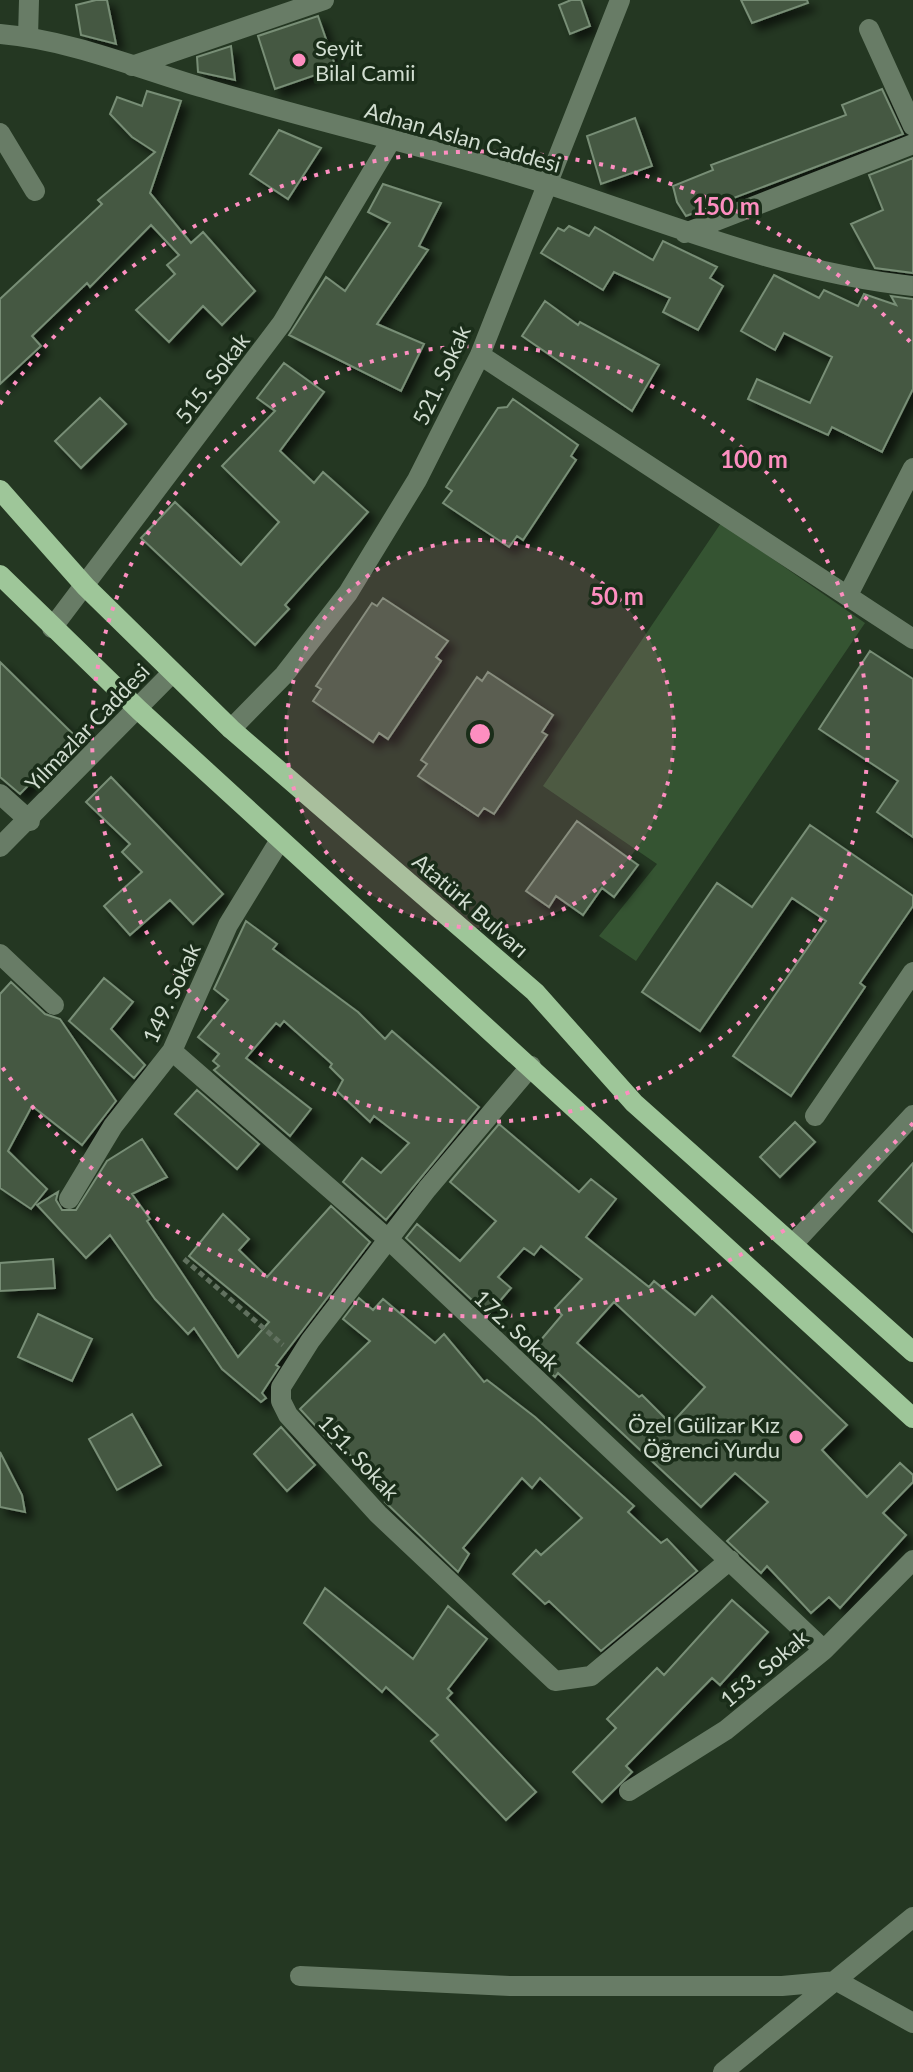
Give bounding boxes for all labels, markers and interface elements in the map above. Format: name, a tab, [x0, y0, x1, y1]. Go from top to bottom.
place label: Seyit Bilal Camii	[315, 34, 416, 86]
marker: Seyit Bilal Camii	[290, 51, 308, 69]
street label: Adnan Aslan Caddesi	[362, 96, 564, 178]
text: 150 m	[692, 191, 760, 220]
street label: 521. Sokak	[406, 320, 476, 429]
street label: 515. Sokak	[169, 327, 255, 429]
text: 100 m	[720, 444, 788, 473]
text: 50 m	[590, 581, 644, 610]
street label: Yılmazlar Caddesi	[19, 657, 155, 797]
centre of rings	[466, 720, 494, 748]
street label: Atatürk Bulvarı	[408, 847, 534, 963]
street label: 149. Sokak	[136, 938, 206, 1047]
street label: 172. Sokak	[469, 1284, 566, 1377]
street label: 151. Sokak	[313, 1409, 406, 1506]
place label: Özel Gülizar Kız Öğrenci Yurdu	[628, 1411, 780, 1463]
marker: Özel Gülizar Kız Öğrenci Yurdu	[787, 1428, 805, 1446]
street label: 153. Sokak	[714, 1623, 814, 1713]

